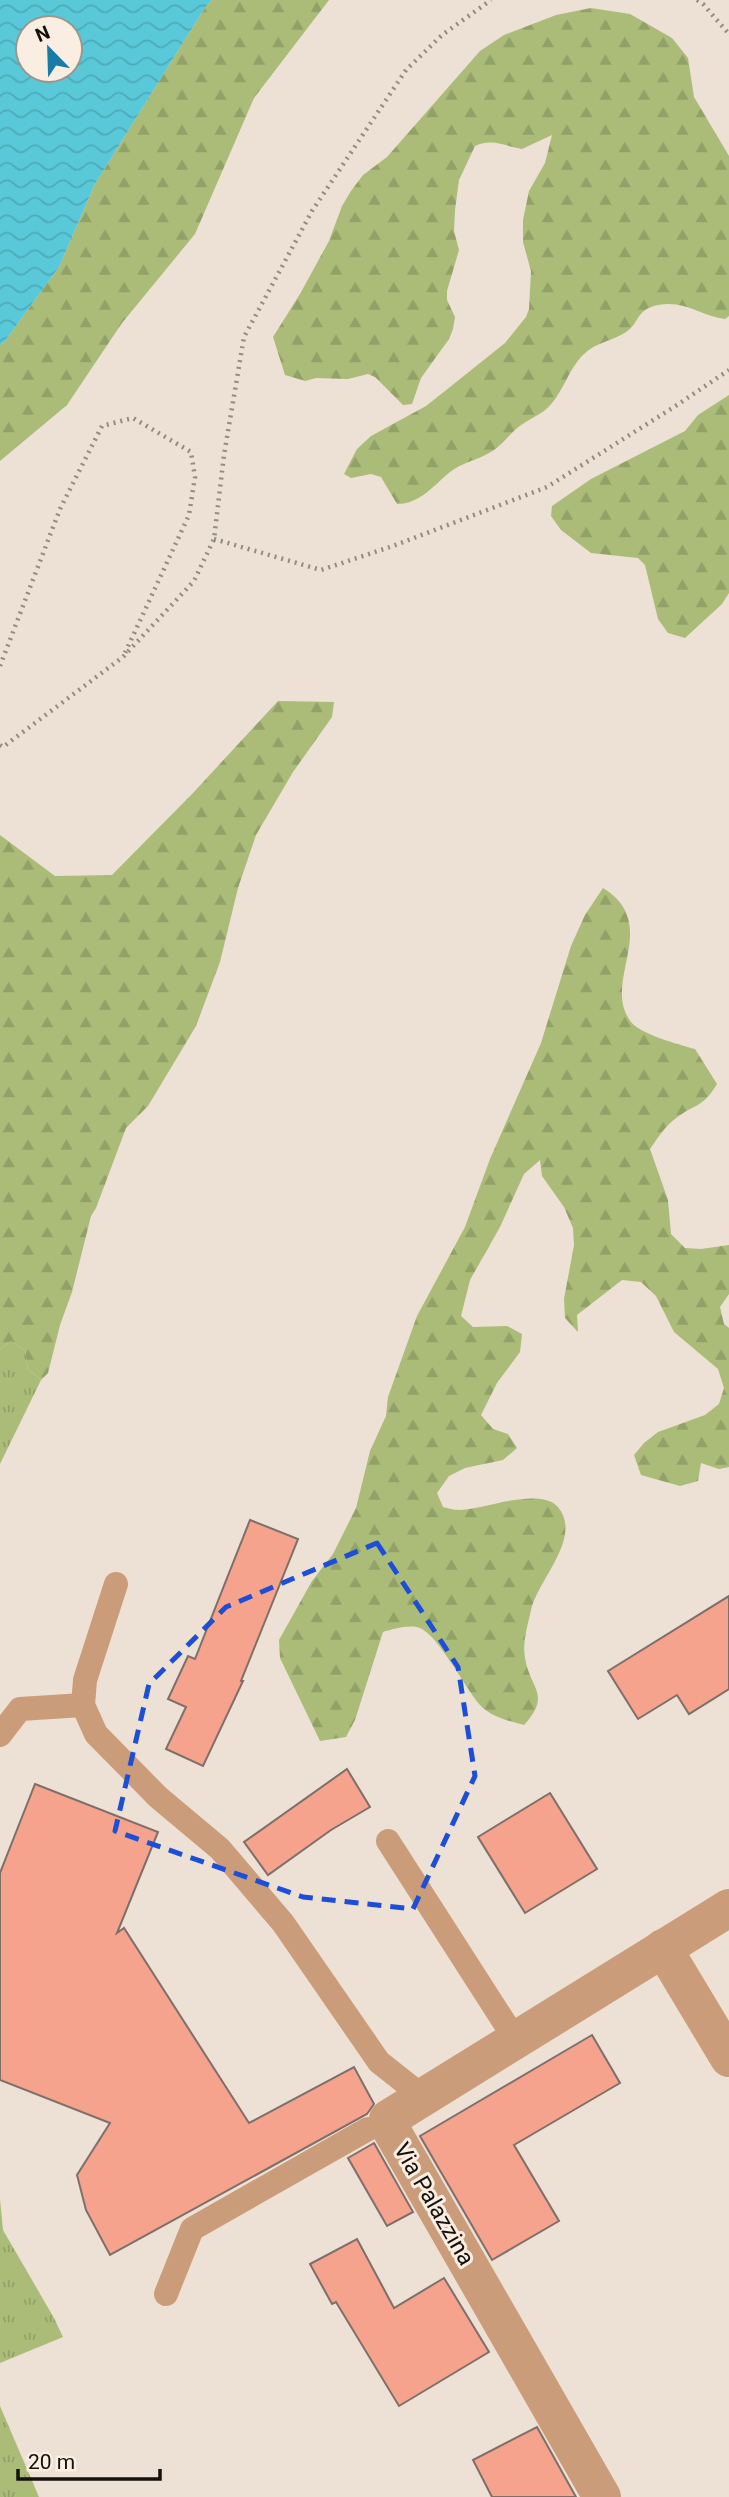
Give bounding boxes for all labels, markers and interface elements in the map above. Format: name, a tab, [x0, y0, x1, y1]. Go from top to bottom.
north arrow	[14, 14, 84, 84]
text: N	[32, 21, 53, 47]
street label: Via Palazzina	[388, 2138, 480, 2270]
scale bar	[18, 2438, 159, 2482]
text: 20 m	[28, 2450, 75, 2474]

